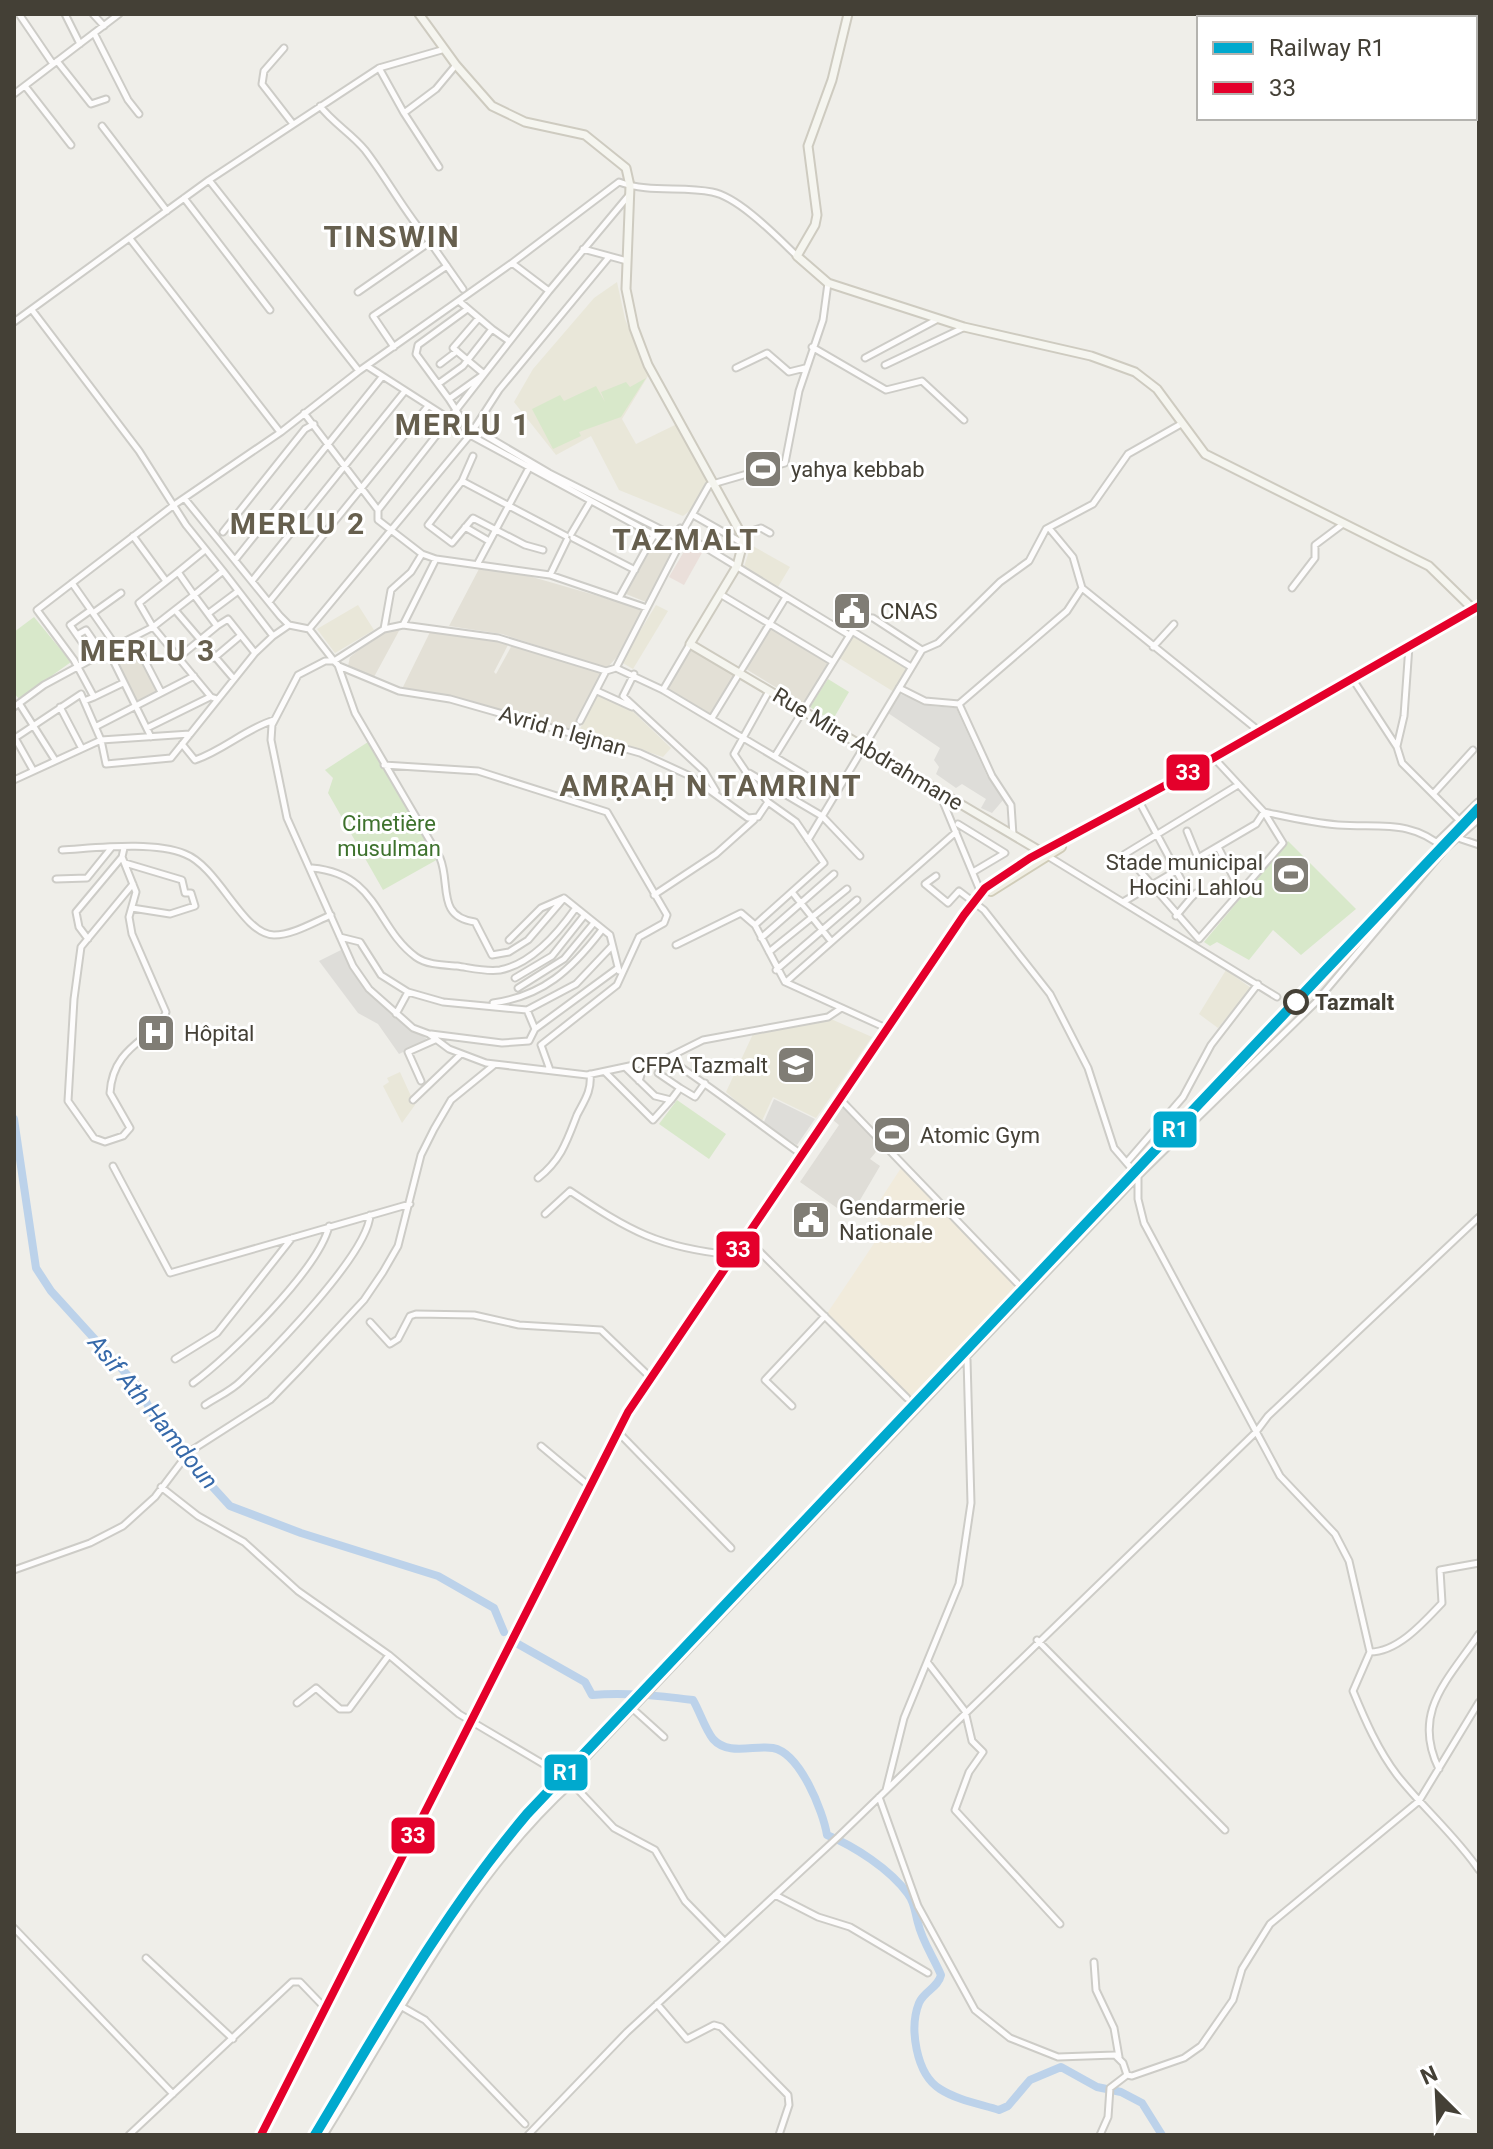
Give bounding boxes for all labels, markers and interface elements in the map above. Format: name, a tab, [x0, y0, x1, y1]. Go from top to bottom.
legend	[1197, 16, 1477, 120]
text: Railway R1	[1269, 34, 1385, 62]
text: 33	[1269, 74, 1296, 102]
district label: TINSWIN	[323, 219, 461, 254]
district label: MERLU 1	[395, 407, 531, 442]
sports icon: yahya kebbab	[742, 448, 784, 490]
place label: yahya kebbab	[791, 457, 925, 482]
district label: MERLU 2	[230, 506, 366, 541]
district label: TAZMALT	[612, 522, 760, 557]
public building icon: CNAS	[831, 590, 873, 632]
place label: CNAS	[880, 599, 938, 624]
district label: MERLU 3	[80, 633, 216, 668]
street label: Rue Mira Abdrahmane	[769, 682, 967, 816]
street label: Avrid n lejnan	[496, 701, 630, 761]
line badge: 33	[1165, 753, 1211, 792]
text: 33	[1175, 760, 1201, 785]
district label: AMṚAḤ N TAMRINT	[559, 768, 863, 803]
park label: Cimetière musulman	[337, 811, 441, 861]
place label: Stade municipal Hocini Lahlou	[1106, 850, 1263, 900]
sports icon: Stade municipal Hocini Lahlou	[1270, 854, 1312, 896]
marker: Tazmalt	[1284, 990, 1308, 1014]
place label: Tazmalt	[1315, 990, 1395, 1015]
hospital icon: Hôpital	[135, 1012, 177, 1054]
place label: Hôpital	[184, 1021, 254, 1046]
school or university icon: CFPA Tazmalt	[775, 1044, 817, 1086]
place label: CFPA Tazmalt	[631, 1053, 768, 1078]
line badge: R1	[1152, 1110, 1198, 1149]
sports icon: Atomic Gym	[871, 1114, 913, 1156]
text: R1	[1162, 1117, 1188, 1142]
place label: Atomic Gym	[920, 1123, 1040, 1148]
place label: Gendarmerie Nationale	[839, 1195, 965, 1245]
public building icon: Gendarmerie Nationale	[790, 1199, 832, 1241]
line badge: 33	[715, 1230, 761, 1269]
text: 33	[725, 1237, 751, 1262]
water label: Asif Ath Hamdoun	[82, 1329, 224, 1495]
line badge: R1	[543, 1753, 589, 1792]
text: R1	[553, 1760, 579, 1785]
line badge: 33	[390, 1816, 436, 1855]
text: 33	[400, 1823, 426, 1848]
north arrow	[1397, 2053, 1477, 2133]
text: N	[1417, 2061, 1441, 2090]

